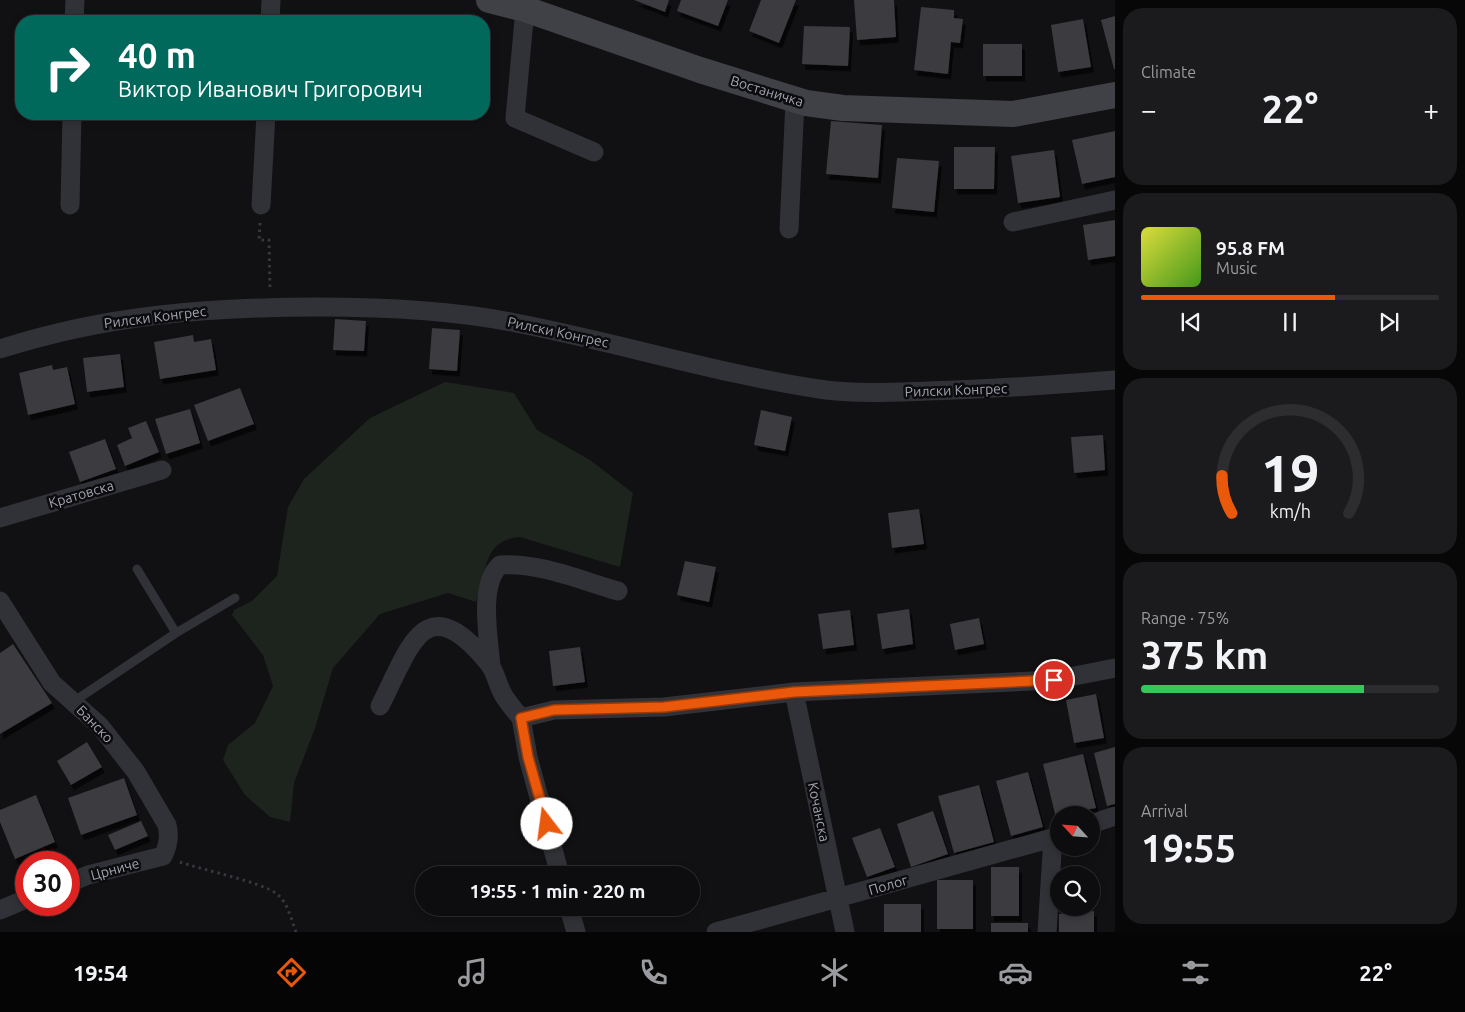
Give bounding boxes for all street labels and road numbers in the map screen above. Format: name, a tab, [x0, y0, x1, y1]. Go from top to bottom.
street label: Востаничка	[729, 72, 805, 110]
street label: Рилски Конгрес	[103, 303, 208, 331]
street label: Рилски Конгрес	[506, 313, 610, 351]
street label: Рилски Конгрес	[904, 380, 1008, 400]
street label: Кратовска	[47, 477, 115, 511]
street label: Банско	[73, 702, 117, 746]
street label: Кочанска	[805, 781, 833, 843]
street label: Црниче	[89, 855, 141, 883]
street label: Полог	[867, 872, 910, 898]

